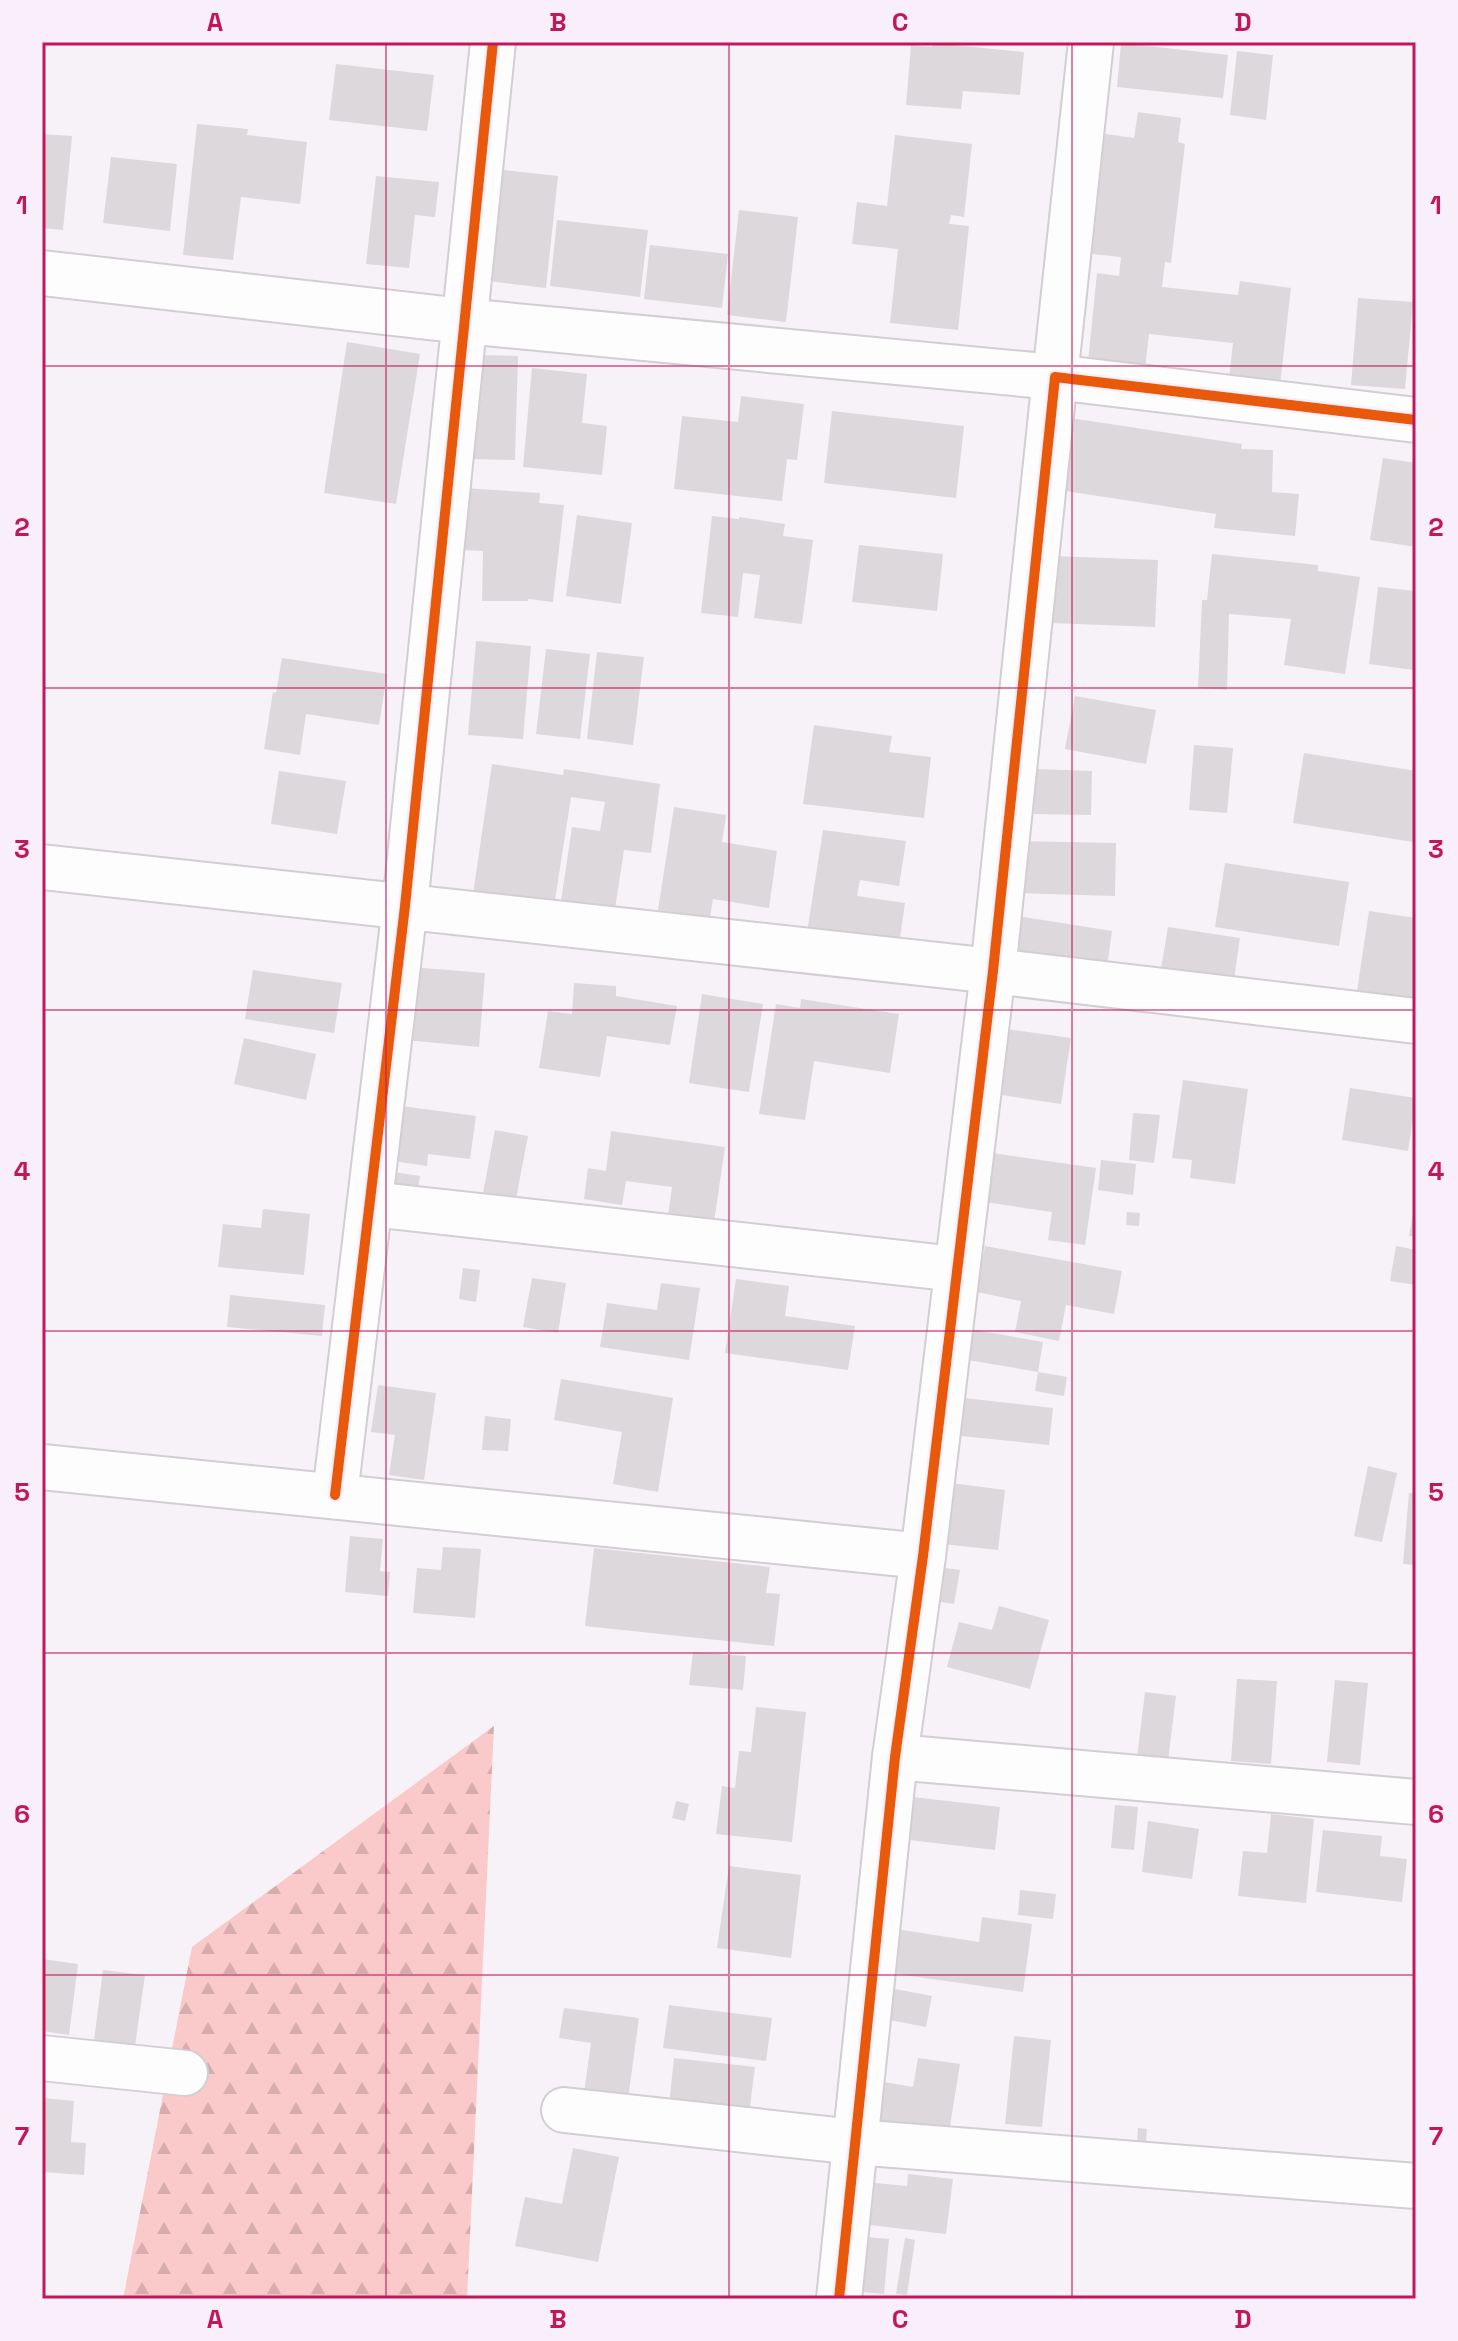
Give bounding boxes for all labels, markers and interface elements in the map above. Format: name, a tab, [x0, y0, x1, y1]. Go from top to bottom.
text: A	[207, 5, 224, 39]
text: B	[549, 5, 567, 39]
text: C	[892, 5, 908, 39]
text: D	[1234, 5, 1252, 39]
text: 1	[16, 188, 28, 222]
text: 1	[1430, 188, 1442, 222]
text: 2	[14, 510, 30, 544]
text: 2	[1428, 510, 1444, 544]
text: 3	[14, 832, 30, 866]
text: 3	[1428, 832, 1444, 866]
text: 4	[14, 1154, 30, 1188]
text: 4	[1428, 1154, 1444, 1188]
text: 5	[14, 1475, 30, 1509]
text: 5	[1428, 1475, 1444, 1509]
text: 6	[14, 1797, 30, 1831]
text: 6	[1428, 1797, 1444, 1831]
text: 7	[15, 2119, 29, 2153]
text: 7	[1429, 2119, 1443, 2153]
text: A	[207, 2302, 224, 2336]
text: B	[549, 2302, 567, 2336]
text: C	[892, 2302, 908, 2336]
text: D	[1234, 2302, 1252, 2336]

